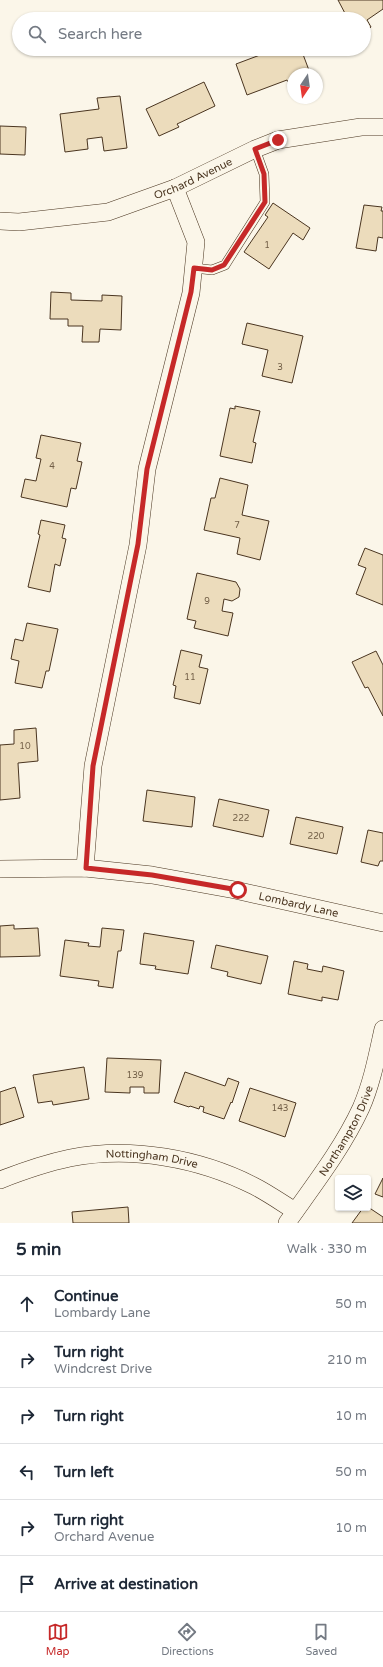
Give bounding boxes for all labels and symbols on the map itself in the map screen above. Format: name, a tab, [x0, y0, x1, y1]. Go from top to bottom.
north arrow	[287, 68, 323, 104]
route end	[269, 131, 287, 149]
street label: Orchard Avenue	[152, 155, 234, 202]
house number: 1	[264, 240, 270, 251]
house number: 3	[277, 362, 283, 373]
house number: 4	[49, 461, 55, 472]
house number: 7	[234, 520, 240, 531]
house number: 9	[204, 596, 210, 607]
house number: 11	[184, 672, 196, 683]
house number: 10	[19, 741, 31, 752]
house number: 222	[233, 813, 249, 824]
house number: 220	[308, 831, 325, 842]
route start	[229, 881, 247, 899]
street label: Lombardy Lane	[257, 889, 340, 919]
house number: 139	[127, 1070, 144, 1081]
street label: Northampton Drive	[316, 1084, 375, 1178]
house number: 143	[272, 1103, 288, 1114]
street label: Nottingham Drive	[105, 1147, 200, 1171]

